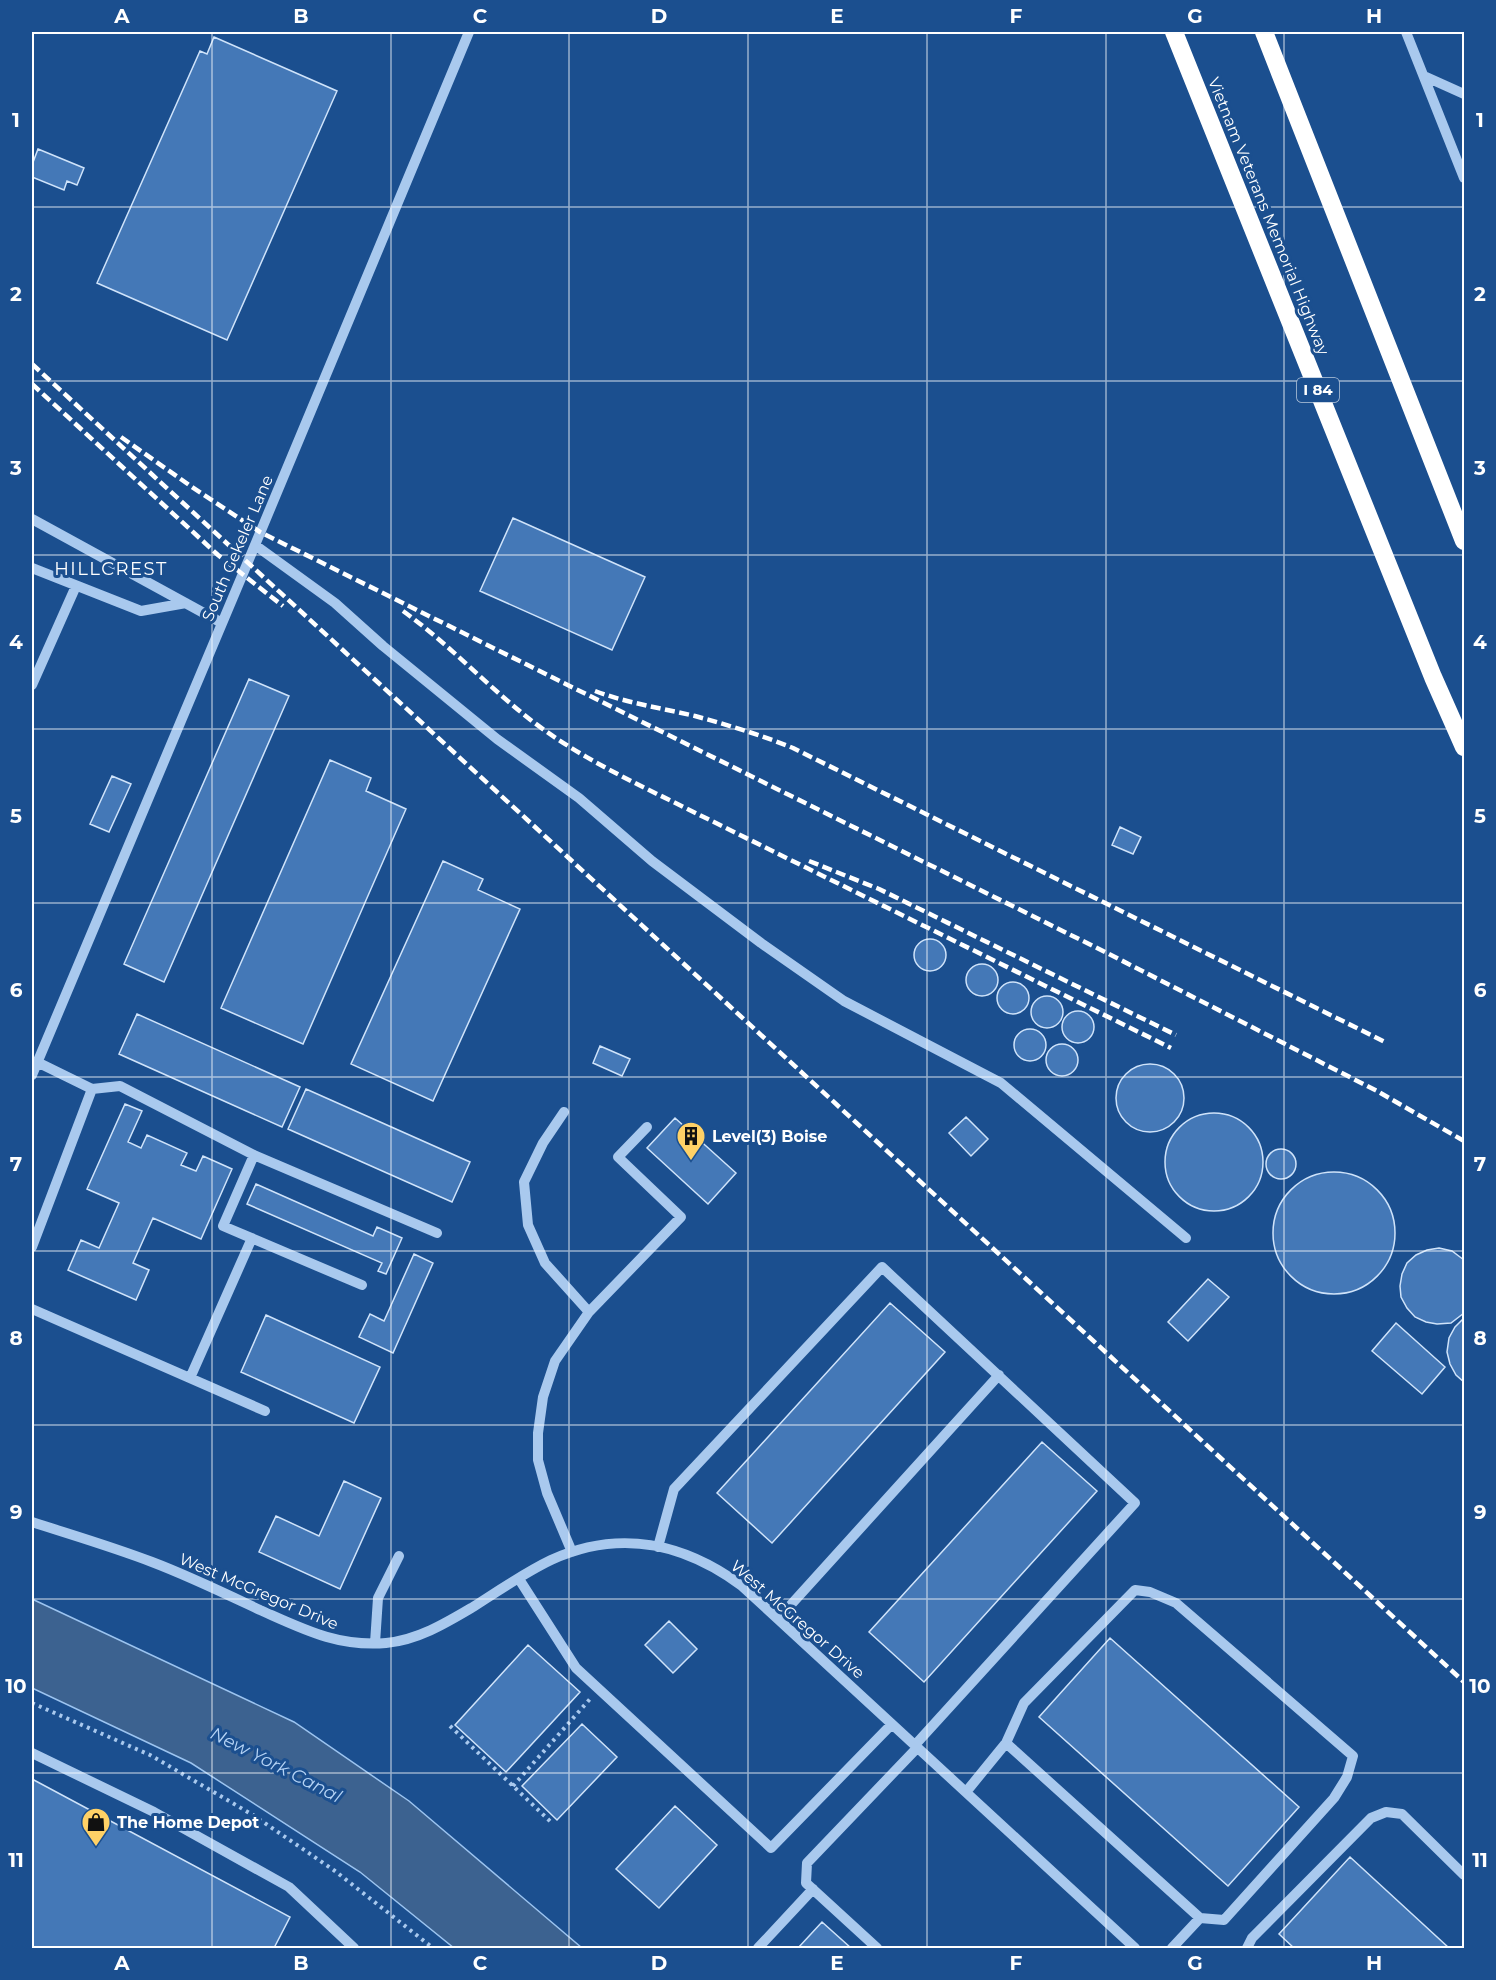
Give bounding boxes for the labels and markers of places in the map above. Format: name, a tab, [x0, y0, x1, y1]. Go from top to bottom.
building icon: Level(3) Boise	[675, 1120, 707, 1162]
place label: Level(3) Boise	[712, 1127, 827, 1146]
shop icon: The Home Depot	[80, 1806, 112, 1848]
place label: The Home Depot	[117, 1813, 259, 1832]

